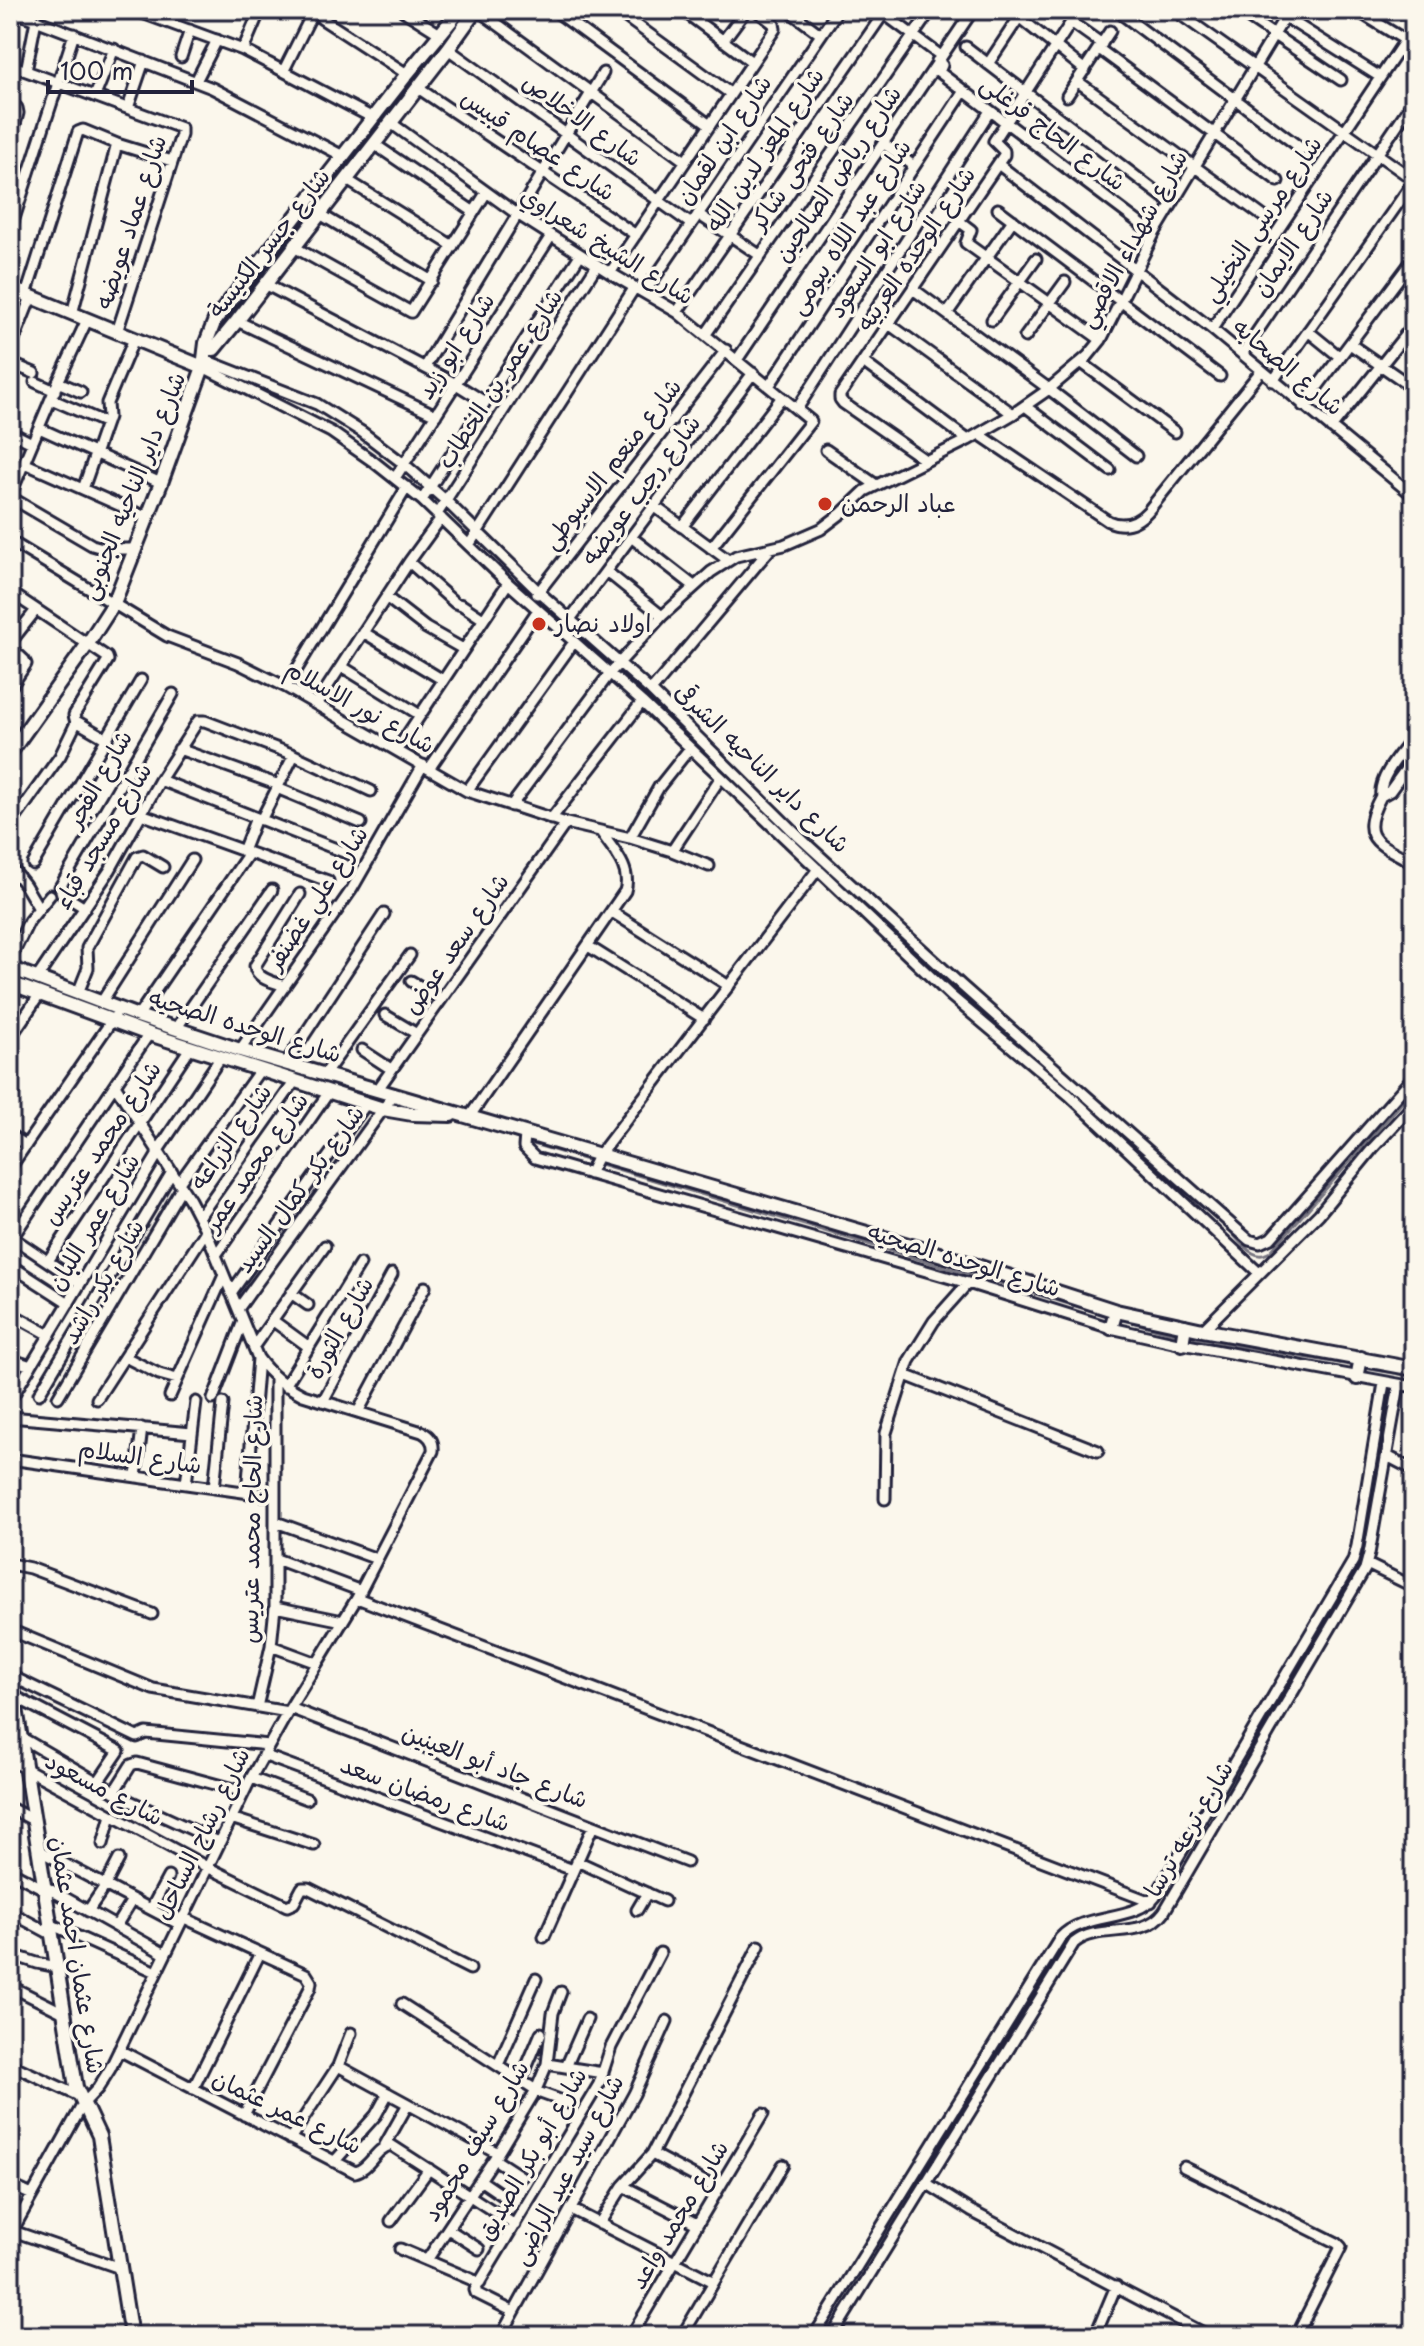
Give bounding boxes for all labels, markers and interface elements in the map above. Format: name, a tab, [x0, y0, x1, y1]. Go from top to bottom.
scale bar	[48, 44, 192, 94]
text: 100 m	[60, 52, 133, 88]
street label: شارع المعز لدين الله	[695, 59, 833, 239]
street label: شارع الاخلاص	[515, 63, 650, 175]
street label: شارع الحاج فرغلى	[973, 65, 1135, 199]
street label: شارع ابن لقمان	[665, 67, 780, 212]
street label: شارع رياض الصالحين	[764, 77, 910, 269]
street label: شارع عصام قبيس	[454, 78, 624, 210]
street label: شارع فتحى شاكر	[738, 83, 862, 238]
street label: شارع مرسي النخيلي	[1191, 128, 1334, 311]
street label: شارع عماد عويضه	[84, 130, 175, 313]
street label: شارع عبد اللاه بيومى	[778, 131, 920, 321]
street label: شارع شهداء الاقصي	[1067, 142, 1200, 336]
street label: شارع الوحده العربيه	[846, 158, 984, 338]
street label: شارع جسر الكنيسة	[197, 159, 338, 325]
street label: شارع ابو السعود	[817, 171, 935, 325]
street label: شارع الشيخ شعراوي	[514, 176, 702, 313]
street label: شارع الايمان	[1242, 180, 1342, 304]
street label: شارع عمر بن الخطاب	[426, 281, 571, 476]
street label: شارع ابو زيد	[406, 284, 503, 406]
street label: شارع الصحابه	[1225, 308, 1353, 424]
street label: شارع داير الناحيه الجنوبى	[69, 366, 194, 605]
street label: شارع منعم الاسيوطي	[532, 369, 693, 559]
street label: شارع رجب عويضه	[571, 406, 709, 572]
place label: عباد الرحمن	[841, 484, 956, 520]
marker: عباد الرحمن	[816, 495, 834, 513]
place label: اولاد نصار	[553, 604, 651, 640]
marker: اولاد نصار	[530, 615, 548, 633]
street label: شارع نور الاسلام	[279, 649, 442, 763]
street label: شارع داير الناحيه الشرقى	[667, 673, 859, 861]
street label: شارع الفجر	[54, 722, 141, 836]
street label: شارع مسجد قباء	[43, 755, 160, 916]
street label: شارع علي غضنفر	[254, 818, 380, 981]
street label: شارع سعد عوض	[392, 865, 517, 1021]
street label: شارع الوحده الصحيه	[145, 978, 346, 1071]
street label: شارع محمد عتريس	[32, 1052, 170, 1232]
street label: شارع الزراعه	[179, 1075, 280, 1197]
street label: شارع محمد عمر	[192, 1084, 317, 1240]
street label: شارع بكر كمال السيد	[225, 1096, 373, 1280]
street label: شارع عمر اللبان	[37, 1145, 148, 1297]
street label: شارع بكر راشد	[51, 1211, 153, 1351]
street label: شارع الوحده الصحيه	[864, 1212, 1065, 1305]
street label: شارع الثورة	[295, 1269, 382, 1385]
street label: شارع الحاج محمد عتريس	[230, 1394, 271, 1644]
street label: شارع السلام	[76, 1429, 204, 1483]
street label: شارع جاد أبو العينين	[397, 1712, 594, 1817]
street label: شارع مسعود	[39, 1741, 170, 1834]
street label: شارع رشاح الساحل	[143, 1741, 258, 1926]
street label: شارع رمضان سعد	[335, 1745, 516, 1840]
street label: شارع ترعه ترسا	[1134, 1753, 1242, 1903]
street label: شارع عثمان احمد عثمان	[41, 1833, 116, 2076]
street label: شارع سيف محمود	[412, 2052, 538, 2228]
street label: شارع عمر عثمان	[207, 2058, 369, 2163]
street label: شارع أبو بكر الصديق	[466, 2060, 595, 2247]
street label: شارع سيد عبد الراضى	[501, 2067, 633, 2271]
street label: شارع محمد واعد	[618, 2133, 737, 2296]

